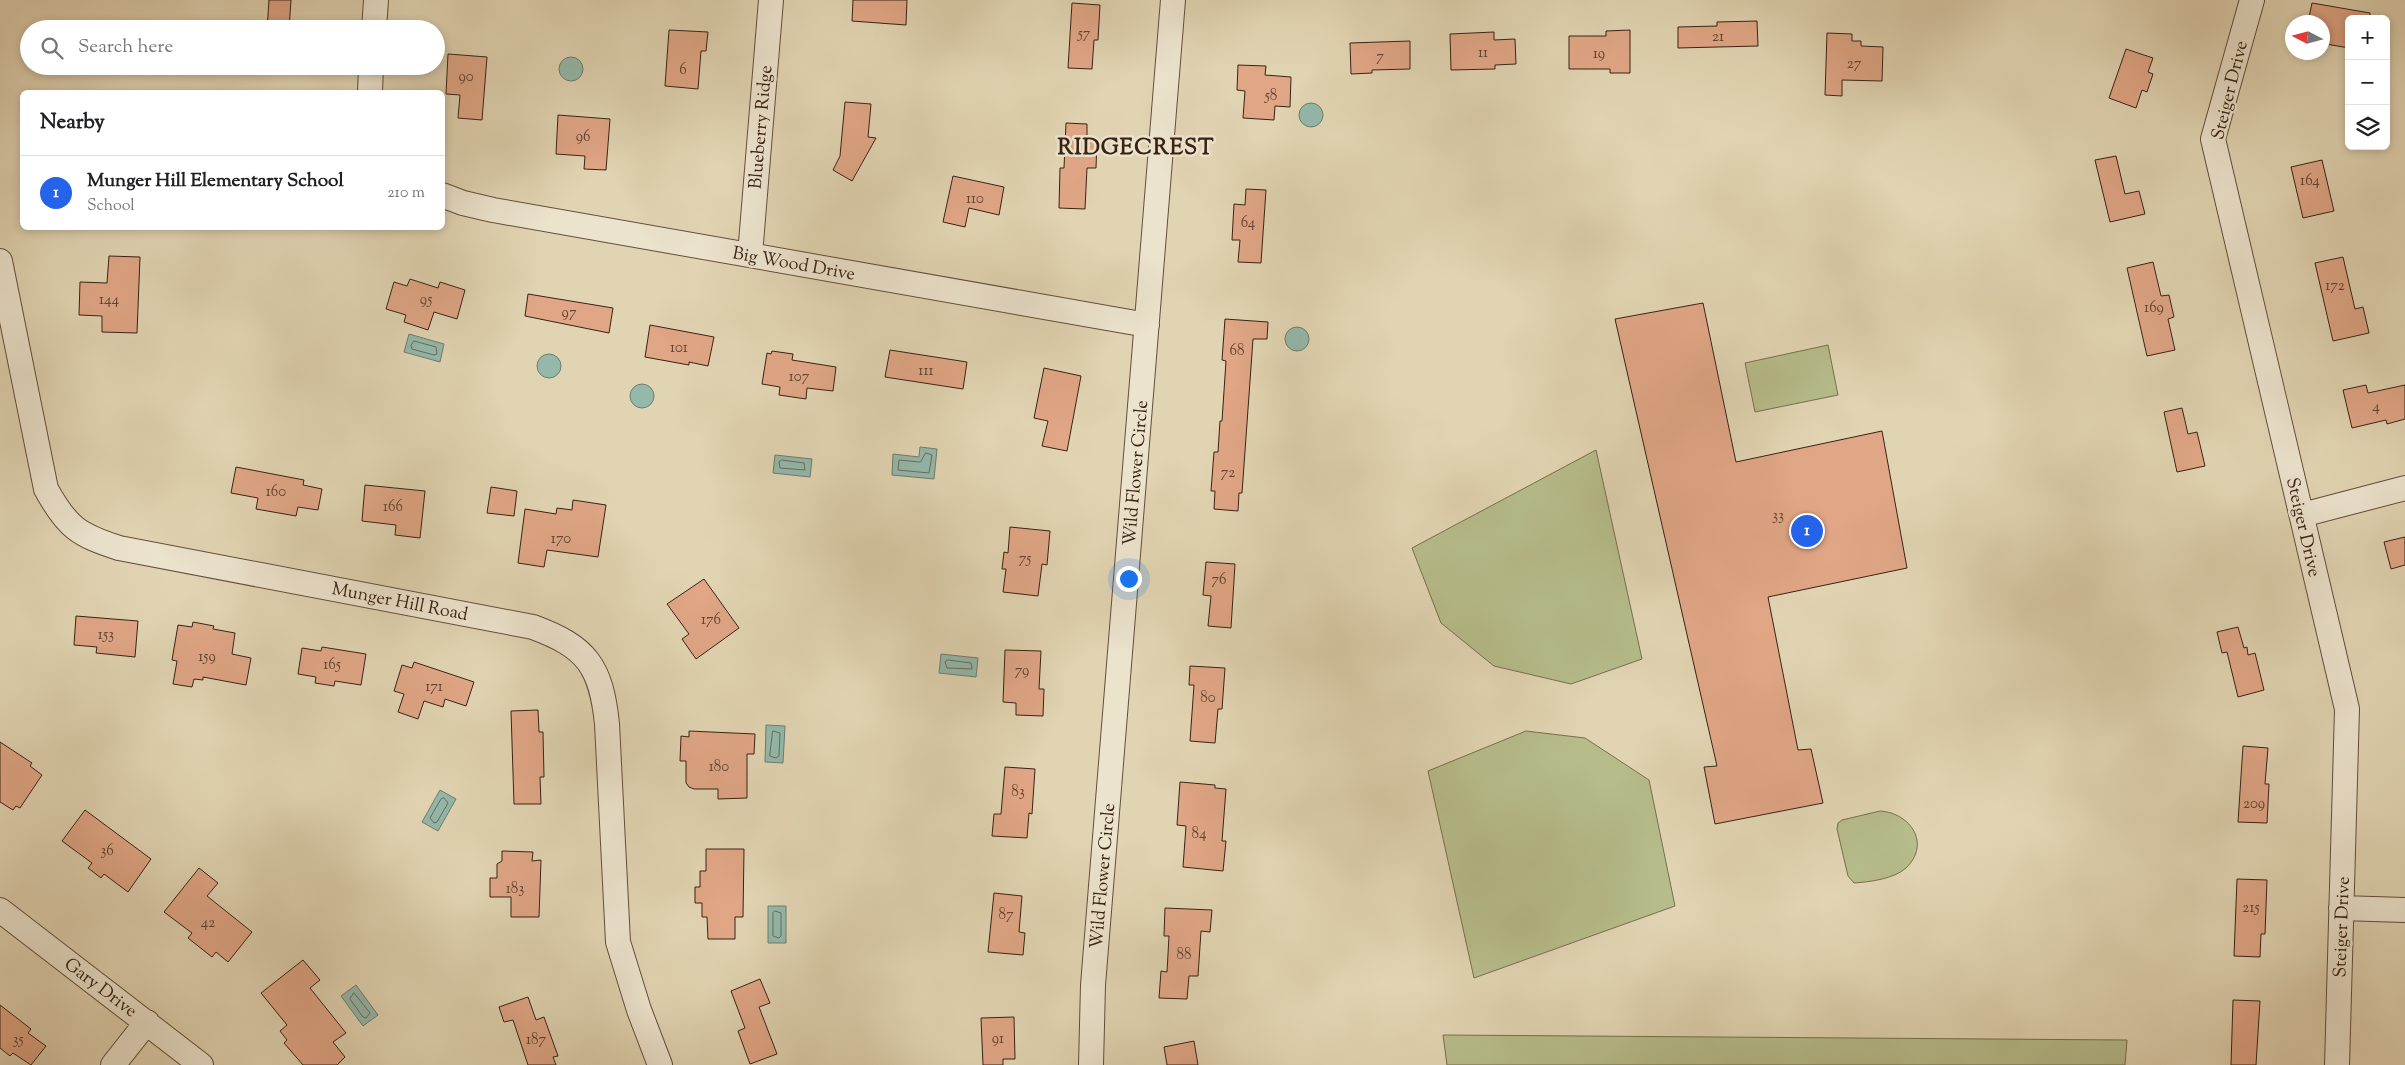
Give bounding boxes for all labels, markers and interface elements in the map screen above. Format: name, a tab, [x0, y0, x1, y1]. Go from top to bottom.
north arrow	[2285, 15, 2330, 60]
map controls	[2345, 15, 2390, 150]
button: +	[2345, 15, 2390, 60]
search box	[20, 20, 445, 75]
house number: 57	[1077, 24, 1091, 45]
house number: 21	[1712, 27, 1724, 48]
icon: search	[38, 34, 66, 62]
text: Search here	[78, 34, 173, 61]
street label: Steiger Drive	[2206, 38, 2256, 143]
house number: 11	[1478, 43, 1488, 64]
house number: 19	[1593, 44, 1605, 65]
house number: 7	[1376, 47, 1384, 68]
house number: 27	[1847, 54, 1862, 75]
house number: 6	[679, 60, 687, 81]
button: −	[2345, 60, 2390, 105]
street label: Blueberry Ridge	[744, 64, 780, 190]
house number: 90	[458, 67, 474, 88]
house number: 58	[1264, 86, 1277, 107]
button: layers	[2345, 105, 2390, 150]
text: Nearby	[40, 108, 105, 138]
house number: 96	[576, 127, 590, 148]
district label: RIDGECREST	[1057, 133, 1215, 165]
text: Munger Hill Elementary School	[87, 168, 344, 195]
house number: 164	[2300, 171, 2320, 192]
text: 1	[53, 182, 59, 205]
text: 210 m	[387, 182, 425, 205]
house number: 110	[966, 189, 984, 210]
text: School	[87, 195, 135, 218]
house number: 64	[1241, 213, 1256, 234]
street label: Big Wood Drive	[730, 241, 857, 289]
house number: 172	[2325, 276, 2345, 297]
house number: 144	[99, 290, 120, 311]
house number: 95	[420, 290, 432, 311]
house number: 169	[2144, 298, 2164, 319]
house number: 97	[562, 303, 577, 324]
house number: 101	[670, 338, 688, 359]
house number: 68	[1230, 341, 1244, 362]
house number: 111	[918, 361, 934, 382]
house number: 107	[789, 367, 810, 388]
house number: 4	[2372, 397, 2380, 418]
street label: Wild Flower Circle	[1118, 399, 1156, 547]
house number: 72	[1221, 463, 1235, 484]
street label: Steiger Drive	[2278, 475, 2326, 580]
house number: 160	[266, 482, 286, 503]
house number: 166	[383, 497, 403, 518]
house number: 33	[1772, 506, 1784, 527]
pin: 1	[1791, 512, 1823, 550]
house number: 170	[551, 529, 571, 550]
house number: 75	[1019, 549, 1031, 570]
your location	[1116, 566, 1142, 592]
house number: 76	[1212, 570, 1226, 591]
street label: Munger Hill Road	[329, 577, 470, 629]
house number: 176	[701, 610, 721, 631]
house number: 153	[98, 625, 114, 646]
house number: 159	[198, 647, 216, 668]
house number: 165	[323, 655, 341, 676]
house number: 79	[1015, 661, 1029, 682]
house number: 171	[425, 677, 443, 698]
house number: 80	[1200, 688, 1216, 709]
house number: 180	[709, 757, 729, 778]
house number: 83	[1011, 782, 1025, 803]
house number: 209	[2243, 794, 2265, 815]
street label: Wild Flower Circle	[1085, 802, 1123, 950]
house number: 84	[1192, 824, 1207, 845]
house number: 36	[100, 841, 114, 862]
street label: Steiger Drive	[2328, 876, 2358, 978]
house number: 183	[506, 879, 524, 900]
house number: 215	[2242, 898, 2260, 919]
house number: 87	[998, 905, 1014, 926]
house number: 42	[201, 913, 215, 934]
house number: 88	[1176, 945, 1192, 966]
street label: Gary Drive	[58, 952, 142, 1025]
house number: 91	[992, 1029, 1004, 1050]
house number: 35	[12, 1030, 24, 1051]
house number: 187	[526, 1030, 547, 1051]

